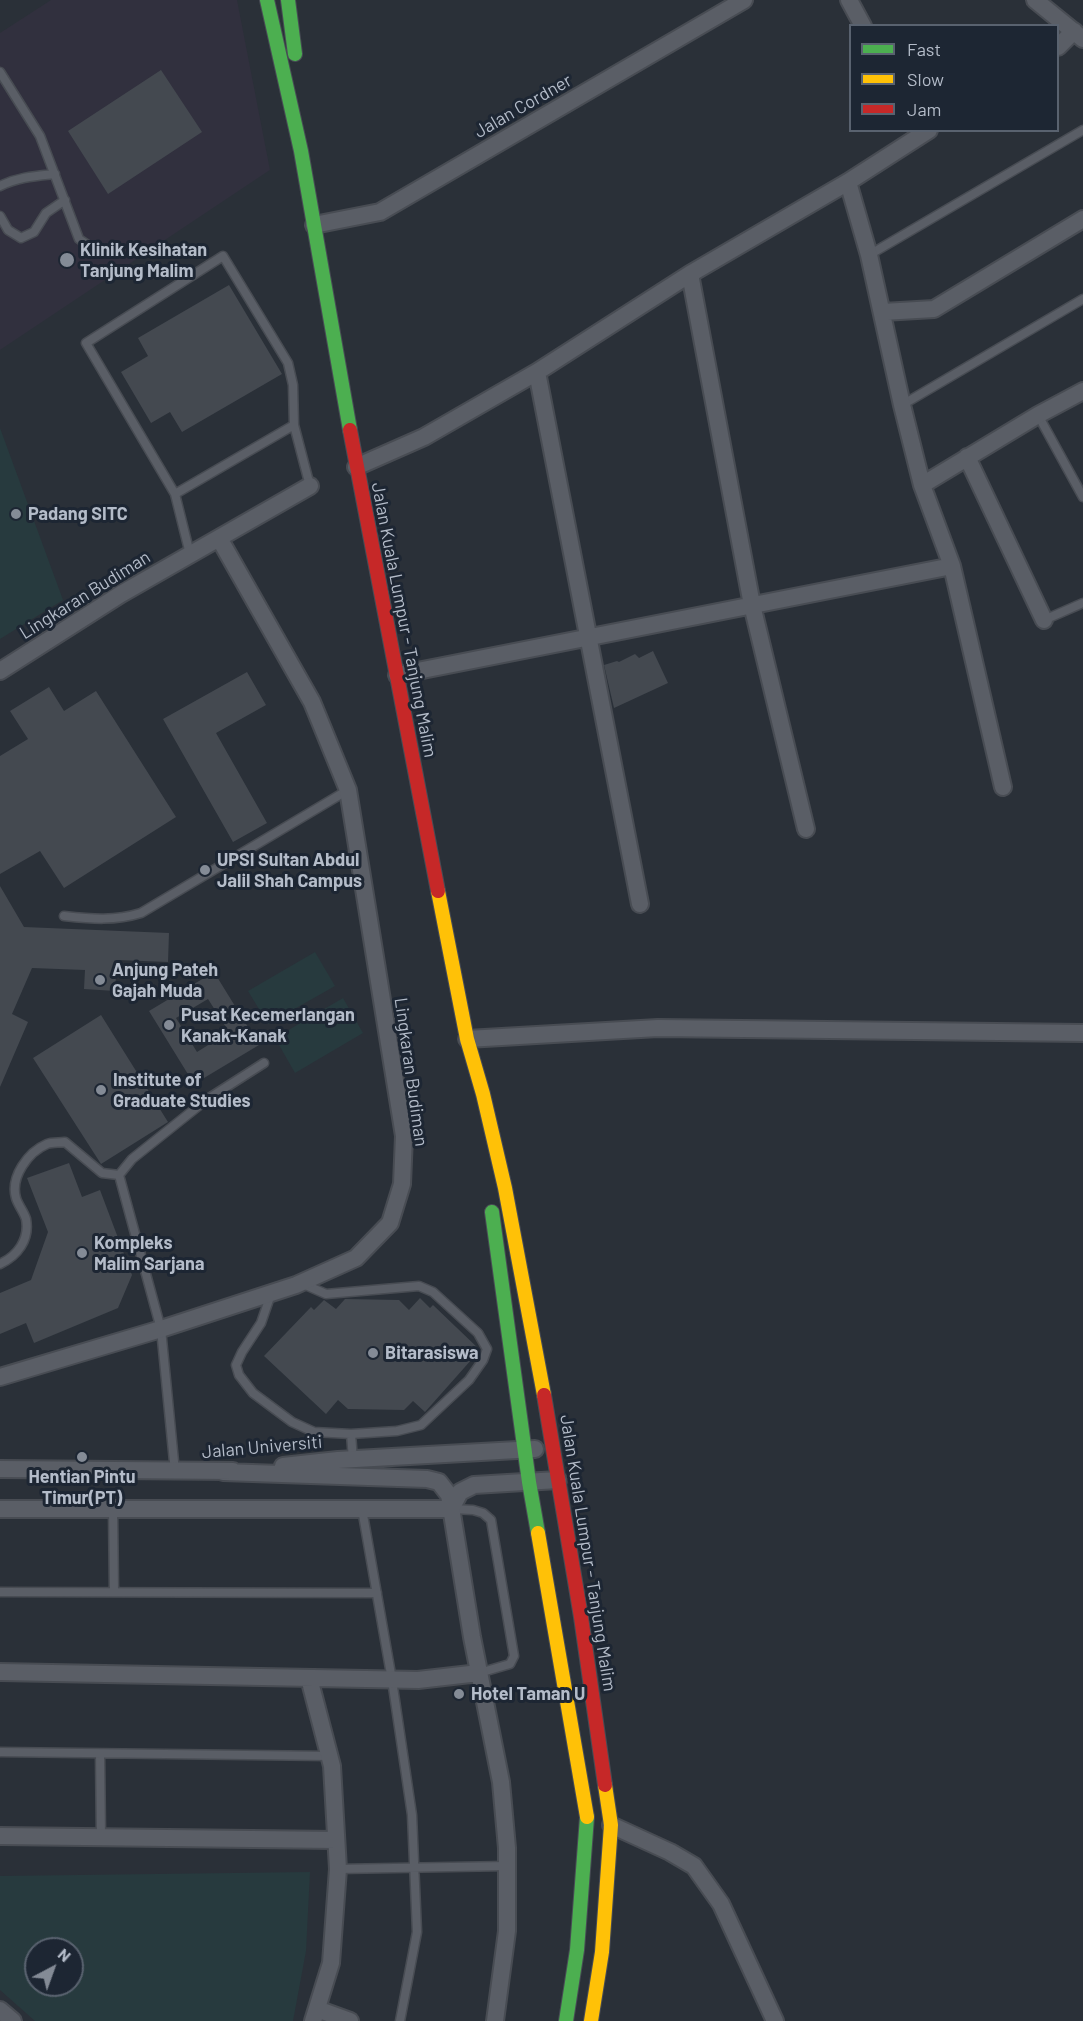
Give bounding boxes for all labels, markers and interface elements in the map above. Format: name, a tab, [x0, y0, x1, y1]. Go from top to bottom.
legend	[849, 24, 1059, 132]
text: Fast	[907, 38, 941, 60]
text: Slow	[907, 68, 944, 90]
street label: Jalan Cordner	[470, 69, 576, 143]
text: Jam	[907, 98, 941, 120]
place label: Klinik Kesihatan Tanjung Malim	[80, 239, 207, 282]
marker: Klinik Kesihatan Tanjung Malim	[58, 251, 76, 269]
street label: Jalan Kuala Lumpur - Tanjung Malim	[367, 481, 441, 759]
place label: Padang SITC	[28, 503, 128, 525]
marker: Padang SITC	[9, 507, 23, 521]
street label: Lingkaran Budiman	[16, 546, 154, 644]
place label: UPSI Sultan Abdul Jalil Shah Campus	[217, 849, 362, 892]
marker: UPSI Sultan Abdul Jalil Shah Campus	[198, 863, 212, 877]
place label: Anjung Pateh Gajah Muda	[112, 959, 218, 1002]
marker: Anjung Pateh Gajah Muda	[93, 973, 107, 987]
street label: Lingkaran Budiman	[390, 996, 432, 1148]
place label: Pusat Kecemerlangan Kanak-Kanak	[181, 1004, 355, 1046]
marker: Pusat Kecemerlangan Kanak-Kanak	[162, 1018, 176, 1032]
place label: Institute of Graduate Studies	[113, 1069, 251, 1112]
marker: Institute of Graduate Studies	[94, 1083, 108, 1097]
place label: Kompleks Malim Sarjana	[94, 1232, 204, 1274]
marker: Kompleks Malim Sarjana	[75, 1246, 89, 1260]
place label: Bitarasiswa	[385, 1342, 479, 1364]
marker: Bitarasiswa	[366, 1346, 380, 1360]
street label: Jalan Kuala Lumpur - Tanjung Malim	[555, 1413, 621, 1693]
street label: Jalan Universiti	[201, 1431, 323, 1463]
marker: Hentian Pintu Timur(PT)	[75, 1450, 89, 1464]
place label: Hentian Pintu Timur(PT)	[28, 1466, 136, 1508]
place label: Hotel Taman U	[471, 1683, 585, 1705]
marker: Hotel Taman U	[452, 1687, 466, 1701]
north arrow	[24, 1937, 84, 1997]
text: N	[55, 1944, 75, 1965]

